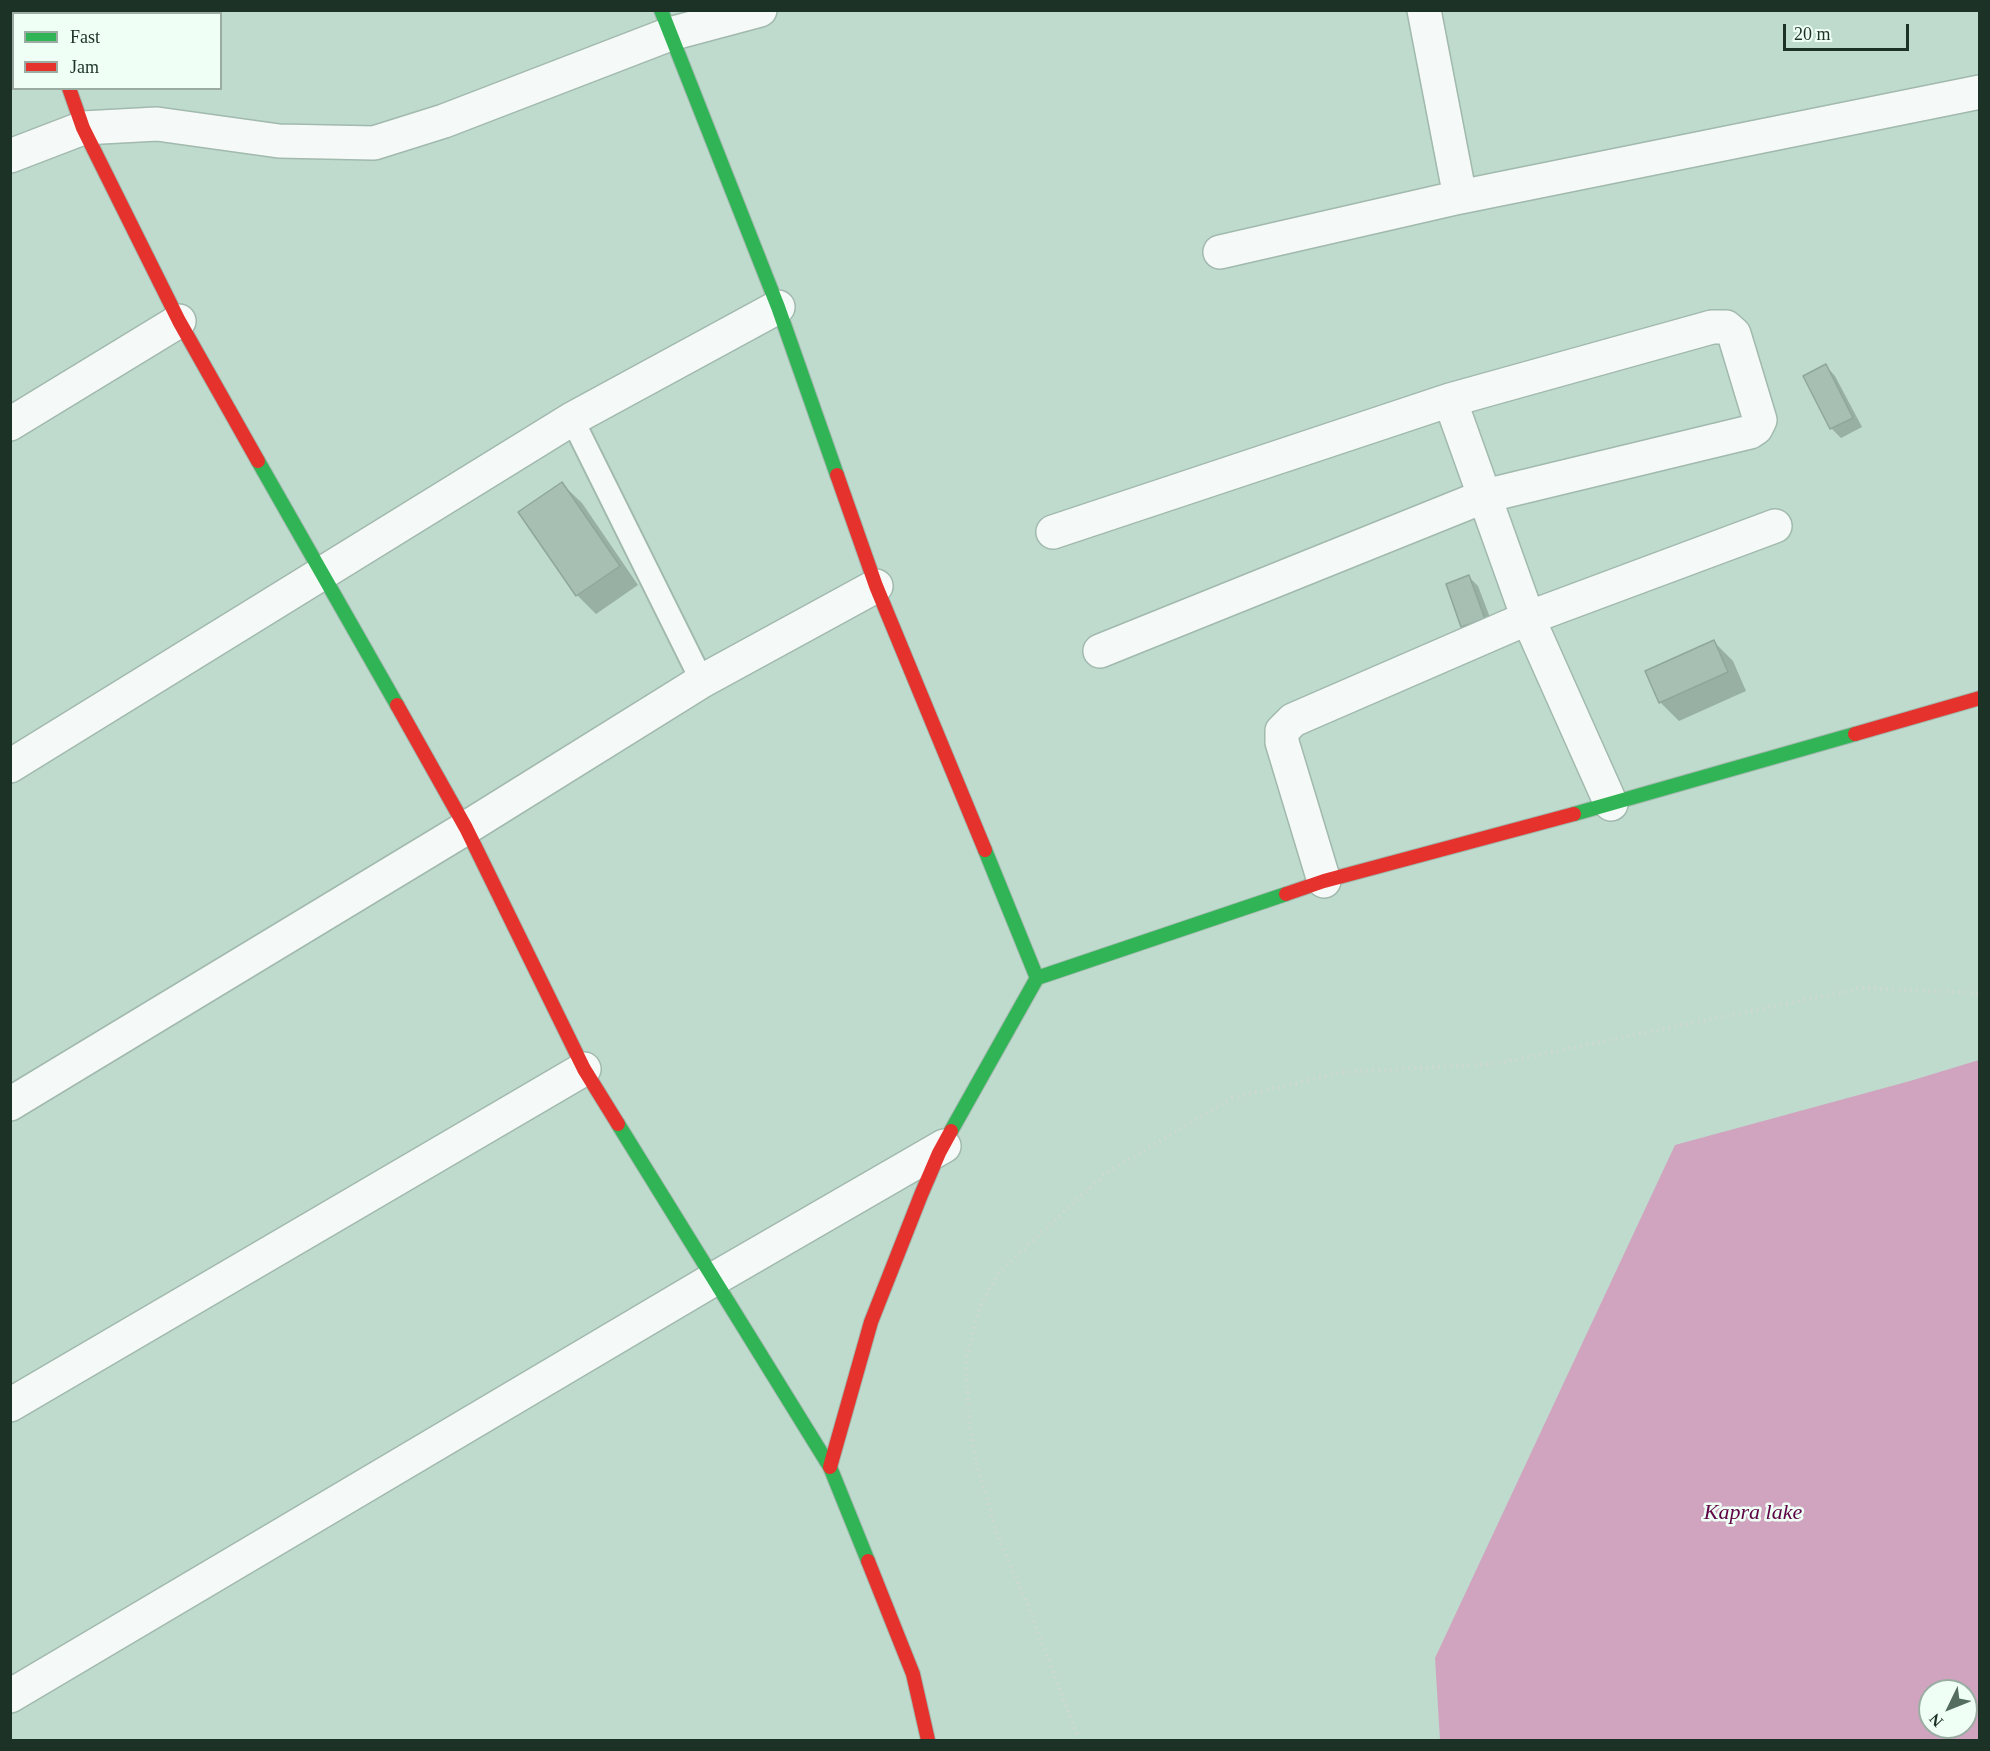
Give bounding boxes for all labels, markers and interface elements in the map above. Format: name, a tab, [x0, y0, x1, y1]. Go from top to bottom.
legend	[12, 12, 222, 90]
scale bar	[1786, 12, 1912, 50]
text: 20 m	[1794, 24, 1831, 44]
text: Fast	[70, 27, 100, 47]
text: Jam	[70, 57, 99, 77]
water label: Kapra lake	[1704, 1500, 1802, 1526]
north arrow	[1918, 1679, 1978, 1739]
text: N	[1926, 1710, 1946, 1730]

